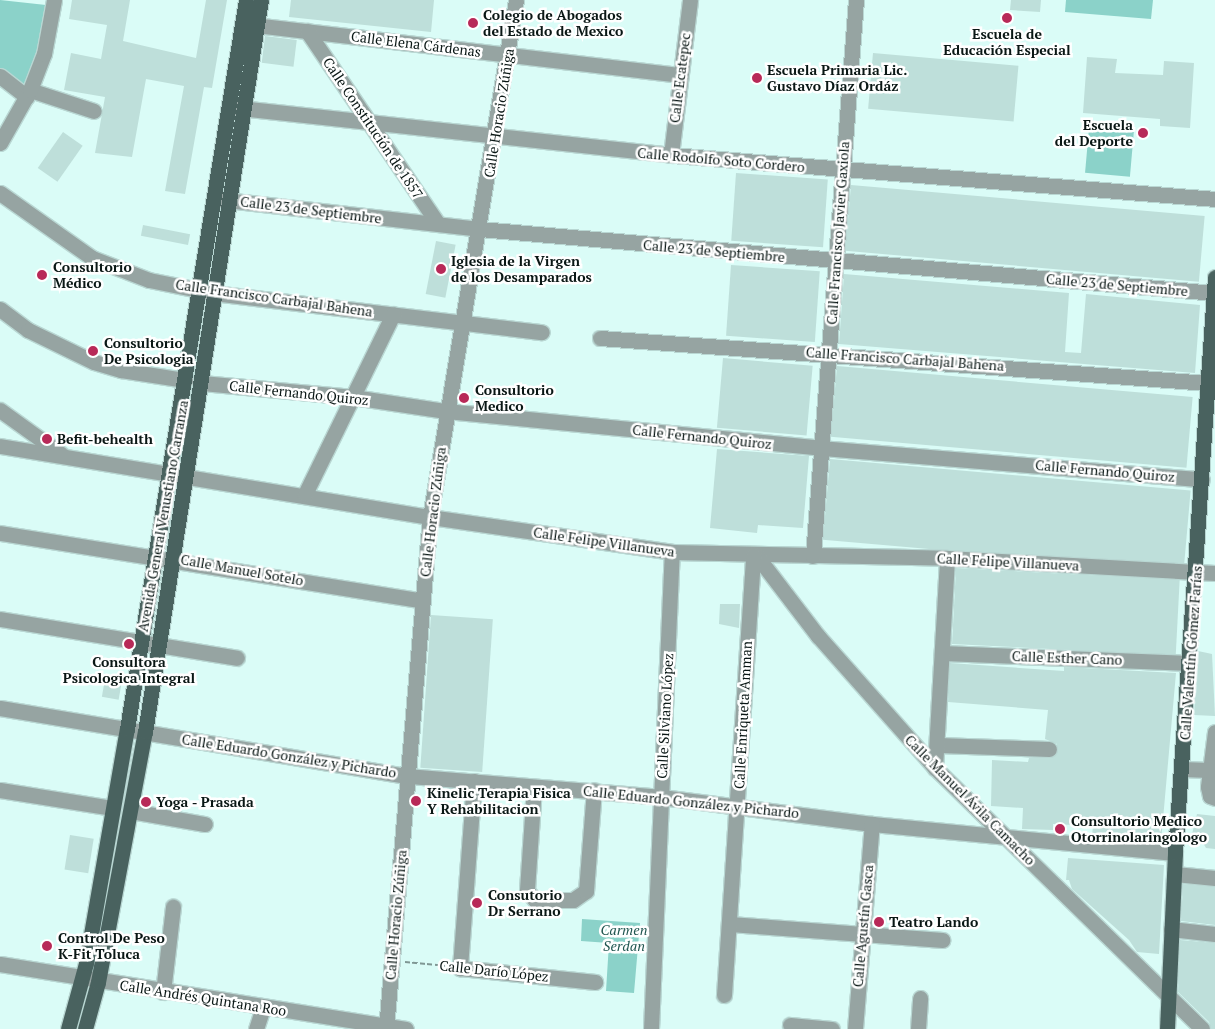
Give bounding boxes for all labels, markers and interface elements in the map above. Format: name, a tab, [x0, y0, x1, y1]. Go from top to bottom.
place label: Colegio de Abogados del Estado de Mexico	[483, 7, 623, 40]
marker: Escuela de Educación Especial	[1001, 12, 1013, 24]
marker: Colegio de Abogados del Estado de Mexico	[467, 17, 479, 29]
place label: Escuela de Educación Especial	[943, 26, 1071, 58]
street label: Calle Elena Cárdenas	[350, 28, 482, 60]
street label: Calle Ecatepec	[666, 32, 694, 124]
street label: Calle Horacio Zúñiga	[480, 47, 518, 179]
street label: Calle Constitución de 1857	[319, 54, 427, 202]
place label: Escuela Primaria Lic. Gustavo Díaz Ordáz	[767, 62, 907, 94]
marker: Escuela Primaria Lic. Gustavo Díaz Ordáz	[751, 72, 763, 84]
place label: Escuela del Deporte	[1055, 117, 1133, 150]
marker: Escuela del Deporte	[1137, 127, 1149, 139]
street label: Calle Francisco Javier Gaxiola	[823, 141, 853, 325]
street label: Calle Rodolfo Soto Cordero	[637, 144, 805, 176]
street label: Calle 23 de Septiembre	[239, 193, 383, 227]
street label: Calle 23 de Septiembre	[642, 236, 786, 266]
place label: Iglesia de la Virgen de los Desamparados	[451, 253, 592, 286]
place label: Consultorio Médico	[53, 259, 132, 292]
marker: Iglesia de la Virgen de los Desamparados	[435, 263, 447, 275]
marker: Consultorio Médico	[35, 268, 49, 282]
street label: Calle 23 de Septiembre	[1045, 270, 1189, 300]
street label: Calle Francisco Carbajal Bahena	[174, 276, 374, 320]
place label: Consultorio De Psicologia	[104, 335, 194, 368]
marker: Consultorio De Psicologia	[86, 344, 100, 358]
street label: Calle Francisco Carbajal Bahena	[805, 344, 1005, 374]
street label: Calle Fernando Quiroz	[229, 377, 369, 409]
place label: Consultorio Medico	[475, 382, 554, 414]
marker: Consultorio Medico	[457, 391, 471, 405]
street label: Avenida General Venustiano Carranza	[134, 399, 192, 633]
street label: Calle Fernando Quiroz	[632, 421, 772, 453]
place label: Befit-behealth	[57, 431, 153, 447]
marker: Befit-behealth	[41, 433, 53, 445]
street label: Calle Horacio Zúñiga	[417, 446, 449, 578]
street label: Calle Fernando Quiroz	[1035, 457, 1175, 485]
street label: Calle Felipe Villanueva	[532, 524, 676, 560]
street label: Calle Felipe Villanueva	[936, 550, 1080, 574]
street label: Calle Manuel Sotelo	[179, 551, 305, 589]
street label: Calle Valentín Gómez Farías	[1177, 565, 1205, 741]
marker: Consultora Psicologica Integral	[122, 637, 136, 651]
street label: Calle Enriqueta Amman	[731, 640, 755, 790]
street label: Calle Esther Cano	[1011, 648, 1123, 668]
street label: Calle Silviano López	[653, 653, 677, 779]
place label: Consultora Psicologica Integral	[63, 654, 195, 686]
street label: Calle Eduardo González y Pichardo	[181, 731, 397, 781]
street label: Calle Manuel Ávila Camacho	[901, 731, 1039, 869]
street label: Calle Eduardo González y Pichardo	[582, 782, 800, 822]
place label: Kinelic Terapia Fisica Y Rehabilitacion	[427, 785, 571, 818]
place label: Yoga - Prasada	[156, 794, 255, 810]
marker: Kinelic Terapia Fisica Y Rehabilitacion	[409, 794, 423, 808]
marker: Yoga - Prasada	[140, 796, 152, 808]
place label: Consultorio Medico Otorrinolaringologo	[1071, 813, 1207, 846]
marker: Consultorio Medico Otorrinolaringologo	[1053, 822, 1067, 836]
street label: Calle Horacio Zúñiga	[382, 849, 410, 981]
street label: Calle Agustín Gasca	[849, 864, 877, 988]
place label: Consutorio Dr Serrano	[488, 887, 562, 920]
marker: Consutorio Dr Serrano	[470, 896, 484, 910]
place label: Teatro Lando	[889, 914, 978, 930]
marker: Teatro Lando	[873, 916, 885, 928]
park label: Carmen Serdan	[601, 922, 647, 954]
place label: Control De Peso K-Fit Toluca	[58, 930, 165, 962]
marker: Control De Peso K-Fit Toluca	[40, 939, 54, 953]
street label: Calle Darío López	[439, 957, 549, 985]
street label: Calle Andrés Quintana Roo	[118, 977, 288, 1019]

